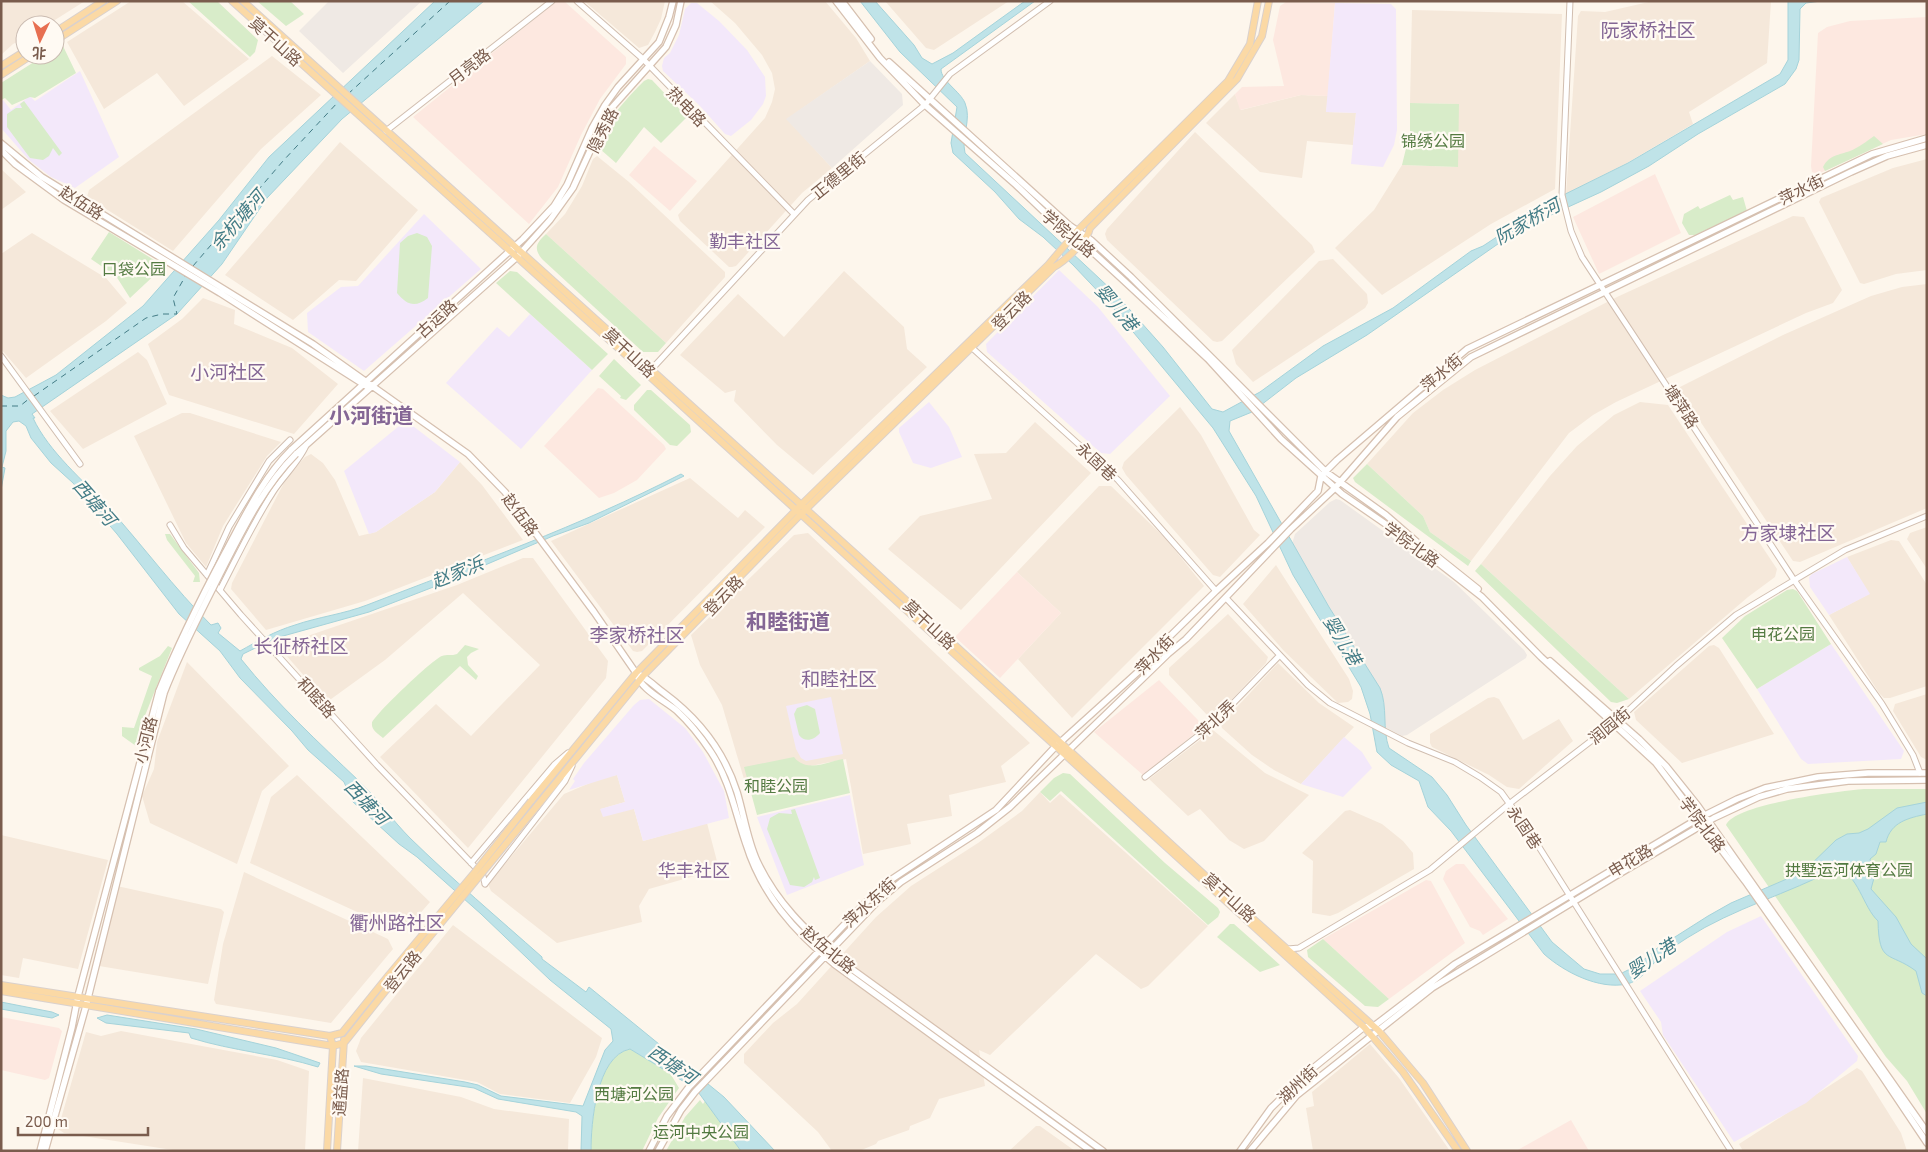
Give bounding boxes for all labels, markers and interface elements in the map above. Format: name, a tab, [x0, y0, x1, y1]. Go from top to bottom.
street label: 莫干山路	[246, 13, 306, 69]
north arrow	[15, 15, 65, 65]
district label: 阮家桥社区	[1600, 18, 1696, 41]
text: 北	[31, 44, 47, 62]
street label: 月亮路	[444, 44, 494, 88]
street label: 热电路	[663, 82, 711, 130]
street label: 隐秀路	[583, 104, 621, 156]
park label: 锦绣公园	[1401, 131, 1465, 150]
street label: 正德里街	[807, 147, 869, 203]
street label: 萍水街	[1775, 170, 1827, 208]
street label: 赵伍路	[57, 181, 107, 223]
water label: 余杭塘河	[205, 183, 271, 254]
water label: 阮家桥河	[1490, 192, 1566, 249]
street label: 学院北路	[1038, 205, 1100, 261]
district label: 勤丰社区	[709, 230, 781, 252]
park label: 口袋公园	[102, 259, 166, 278]
water label: 婴儿港	[1091, 279, 1145, 337]
street label: 登云路	[987, 286, 1035, 334]
street label: 古运路	[412, 295, 460, 341]
street label: 莫干山路	[600, 323, 660, 381]
street label: 萍水街	[1417, 349, 1465, 395]
district label: 小河社区	[190, 360, 266, 383]
street label: 塘萍路	[1661, 381, 1703, 431]
district label: 小河街道	[329, 402, 413, 427]
street label: 永固巷	[1073, 438, 1121, 484]
water label: 西塘河	[69, 474, 123, 532]
street label: 赵伍路	[499, 489, 543, 539]
street label: 学院北路	[1381, 518, 1443, 570]
district label: 方家埭社区	[1740, 521, 1836, 544]
water label: 赵家浜	[428, 551, 488, 592]
street label: 登云路	[699, 571, 747, 619]
street label: 莫干山路	[900, 595, 960, 653]
district label: 和睦街道	[746, 608, 830, 633]
water label: 婴儿港	[1320, 611, 1368, 671]
district label: 李家桥社区	[589, 623, 685, 646]
park label: 申花公园	[1751, 624, 1815, 643]
street label: 萍水街	[1131, 630, 1177, 678]
district label: 长征桥社区	[253, 634, 349, 657]
district label: 和睦社区	[801, 667, 877, 690]
street label: 和睦路	[294, 673, 340, 721]
street label: 萍北弄	[1191, 696, 1239, 742]
street label: 润园街	[1584, 703, 1634, 747]
street label: 小河路	[130, 714, 160, 766]
water label: 西塘河	[340, 775, 396, 831]
park label: 和睦公园	[744, 776, 808, 795]
street label: 学院北路	[1676, 793, 1730, 855]
street label: 永固巷	[1504, 802, 1546, 852]
street label: 申花路	[1605, 839, 1655, 881]
district label: 华丰社区	[658, 859, 730, 881]
park label: 拱墅运河体育公园	[1785, 860, 1913, 879]
street label: 莫干山路	[1200, 869, 1260, 925]
street label: 萍水东街	[839, 874, 899, 930]
district label: 衢州路社区	[349, 911, 445, 934]
street label: 赵伍北路	[798, 921, 860, 977]
water label: 婴儿港	[1622, 932, 1682, 982]
street label: 登云路	[380, 946, 424, 996]
water label: 西塘河	[644, 1040, 704, 1090]
street label: 湖州街	[1273, 1061, 1321, 1107]
street label: 通益路	[329, 1067, 351, 1117]
park label: 西塘河公园	[594, 1084, 674, 1103]
scale bar	[18, 1104, 148, 1136]
text: 200 m	[25, 1112, 68, 1130]
park label: 运河中央公园	[653, 1122, 749, 1141]

